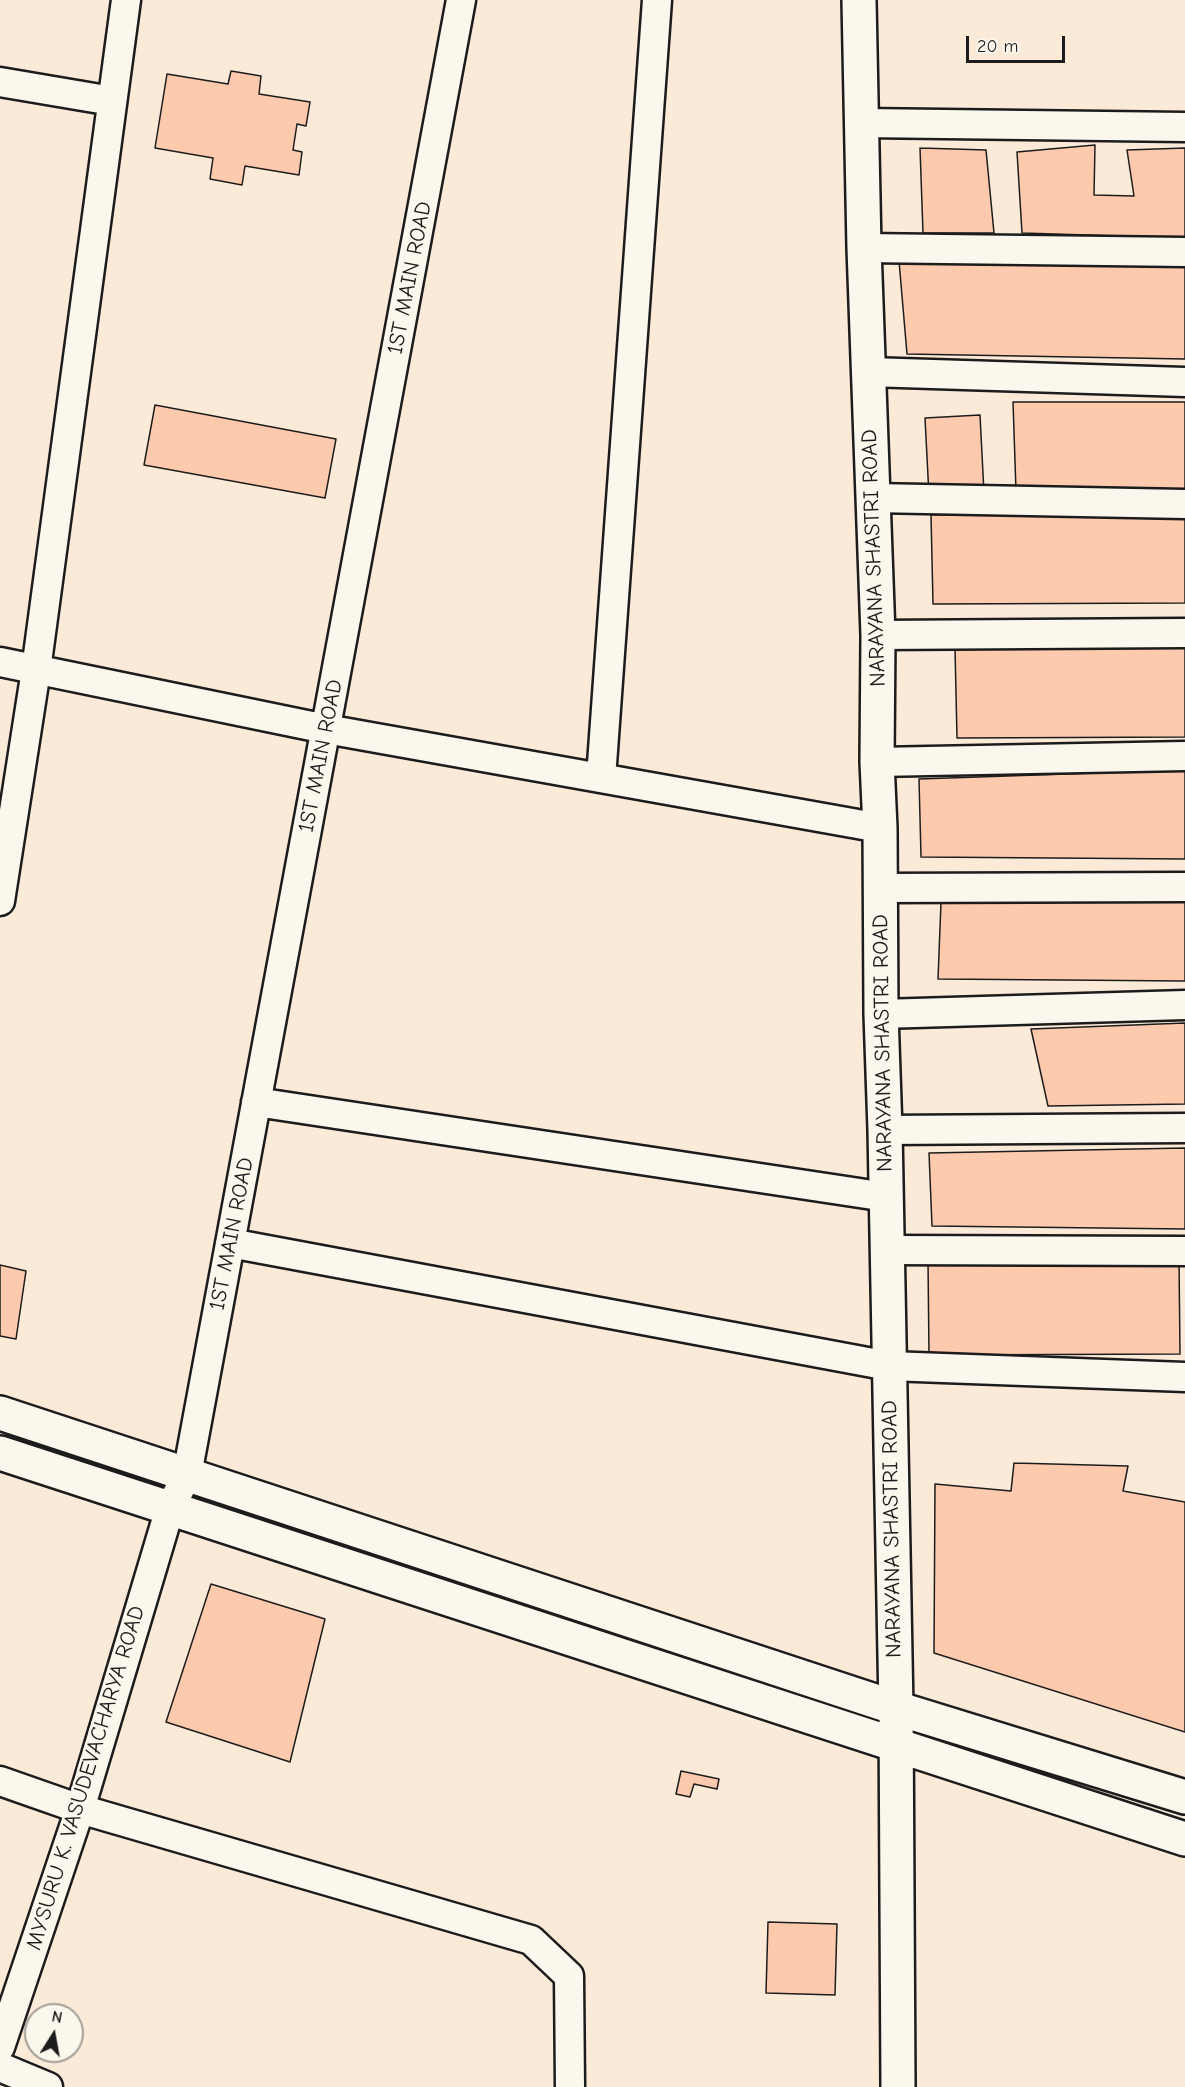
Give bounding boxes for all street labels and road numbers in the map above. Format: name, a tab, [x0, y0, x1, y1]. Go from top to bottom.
street label: 1ST MAIN ROAD	[382, 199, 438, 357]
street label: NARAYANA SHASTRI ROAD	[856, 429, 892, 687]
street label: 1ST MAIN ROAD	[293, 677, 349, 835]
street label: NARAYANA SHASTRI ROAD	[868, 914, 898, 1172]
street label: 1ST MAIN ROAD	[204, 1155, 260, 1313]
street label: NARAYANA SHASTRI ROAD	[877, 1400, 907, 1658]
street label: MYSURU K. VASUDEVACHARYA ROAD	[21, 1603, 151, 1953]

